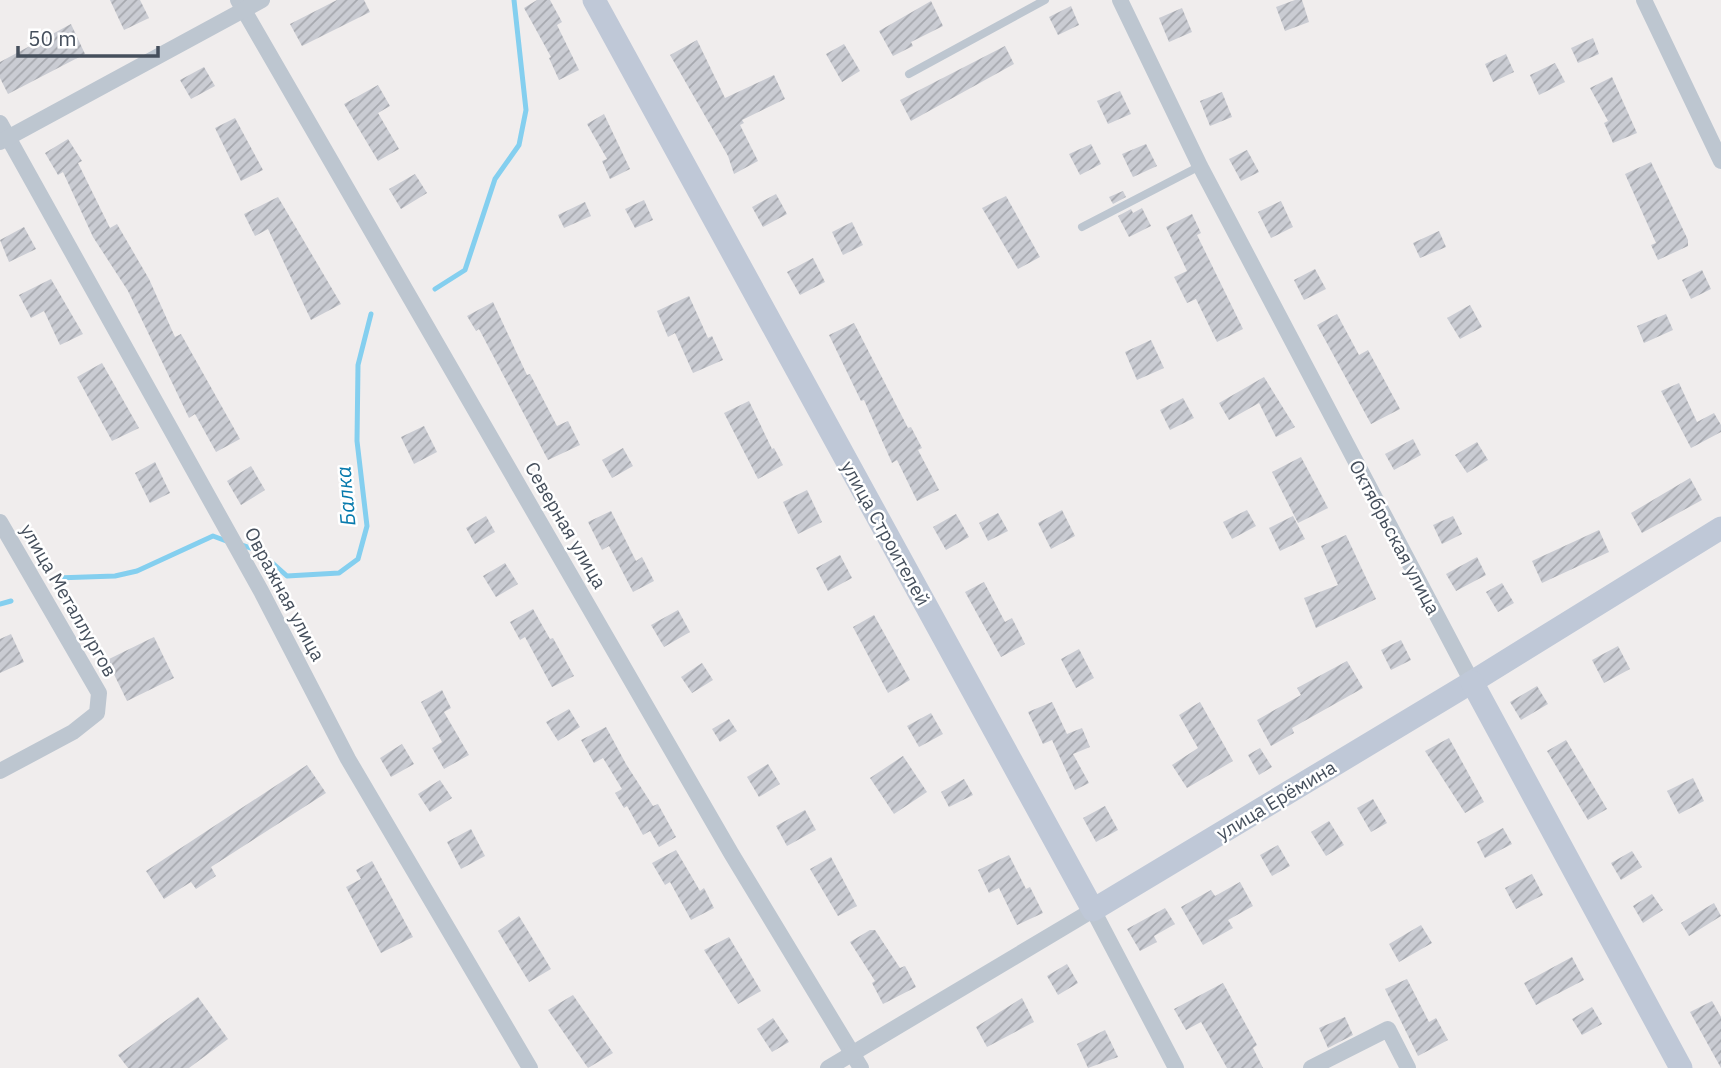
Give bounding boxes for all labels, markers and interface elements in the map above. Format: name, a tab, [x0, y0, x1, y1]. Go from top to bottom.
scale bar	[18, 14, 158, 58]
text: 50 m	[28, 24, 77, 52]
street label: улица Строителей	[836, 456, 936, 610]
street label: Октябрьская улица	[1344, 456, 1446, 618]
street label: Северная улица	[520, 457, 612, 593]
water label: Балка	[328, 465, 362, 527]
street label: улица Металлургов	[15, 519, 123, 681]
street label: Овражная улица	[240, 523, 330, 665]
street label: улица Ерёмина	[1212, 755, 1340, 845]

